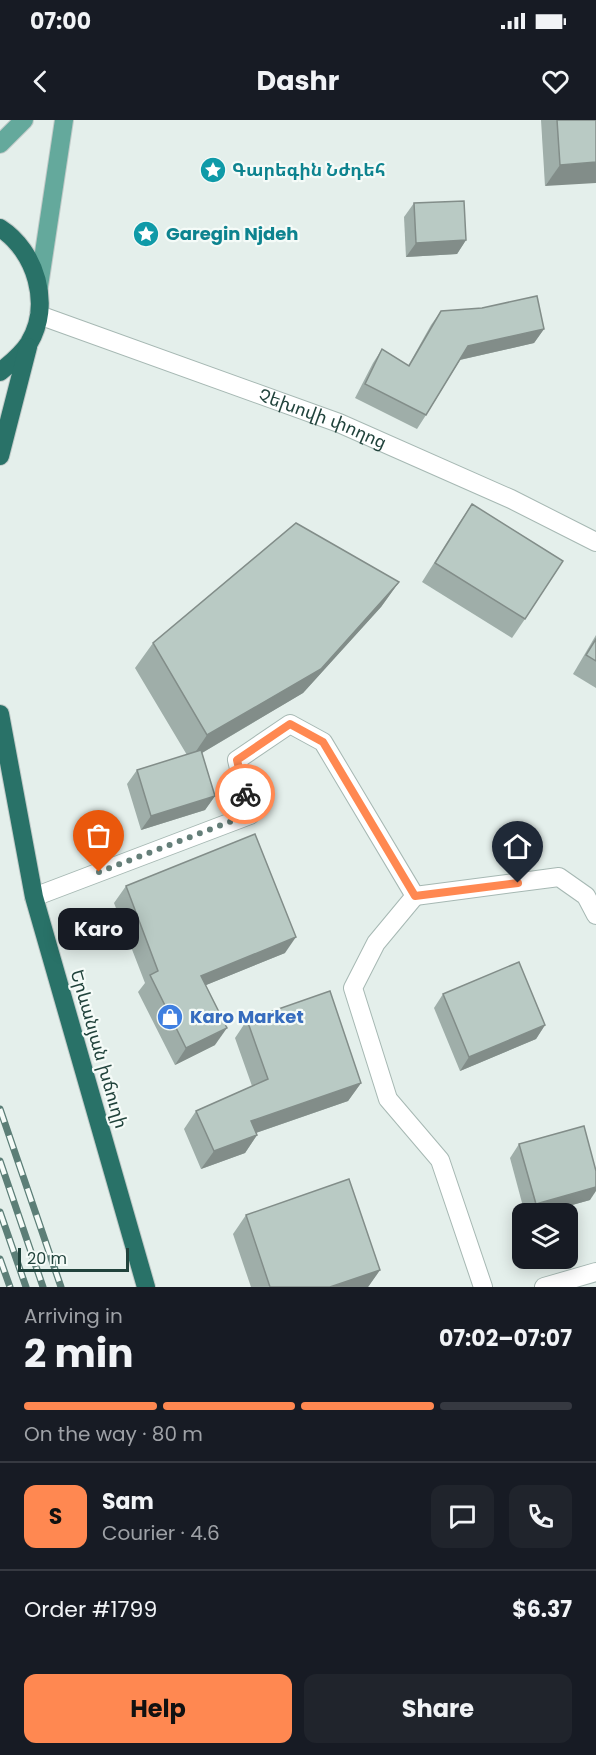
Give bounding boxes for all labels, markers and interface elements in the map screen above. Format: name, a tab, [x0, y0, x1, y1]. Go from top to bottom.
text: 07:00	[30, 6, 91, 37]
text: Dashr	[257, 62, 339, 99]
icon: back	[24, 65, 57, 98]
icon: heart	[539, 65, 572, 98]
place icon: Գարեգին Նժդեհ	[198, 155, 228, 185]
place label: Գարեգին Նժդեհ	[232, 157, 386, 182]
place icon: Garegin Njdeh	[131, 219, 161, 249]
place label: Garegin Njdeh	[166, 221, 298, 246]
street label: Չեխովի փողոց	[255, 382, 391, 455]
courier	[215, 764, 275, 824]
icon: bike	[229, 778, 262, 811]
pin	[73, 810, 124, 872]
icon: bag	[82, 819, 115, 852]
pin	[492, 821, 543, 883]
icon: home	[501, 830, 534, 863]
callout: Karo	[58, 908, 140, 950]
text: Karo	[74, 915, 123, 943]
street label: Երևանյան խճուղի	[65, 967, 134, 1131]
shop icon: Karo Market	[155, 1002, 185, 1032]
place label: Karo Market	[190, 1004, 304, 1029]
map controls	[512, 1203, 578, 1269]
button: layers	[512, 1203, 578, 1269]
scale bar	[18, 1245, 129, 1272]
text: 20 m	[27, 1247, 67, 1270]
text: Arriving in	[24, 1302, 123, 1330]
text: 07:02–07:07	[439, 1323, 572, 1354]
text: 2 min	[24, 1326, 134, 1381]
text: On the way · 80 m	[24, 1420, 203, 1448]
button: chat	[431, 1485, 494, 1548]
button: phone	[509, 1485, 572, 1548]
text: Sam	[102, 1486, 154, 1517]
text: S	[49, 1501, 62, 1532]
text: Courier · 4.6	[102, 1519, 220, 1547]
text: Order #1799	[24, 1594, 157, 1625]
text: $6.37	[512, 1594, 572, 1625]
button: Help	[24, 1674, 292, 1743]
button: Share	[304, 1674, 572, 1743]

